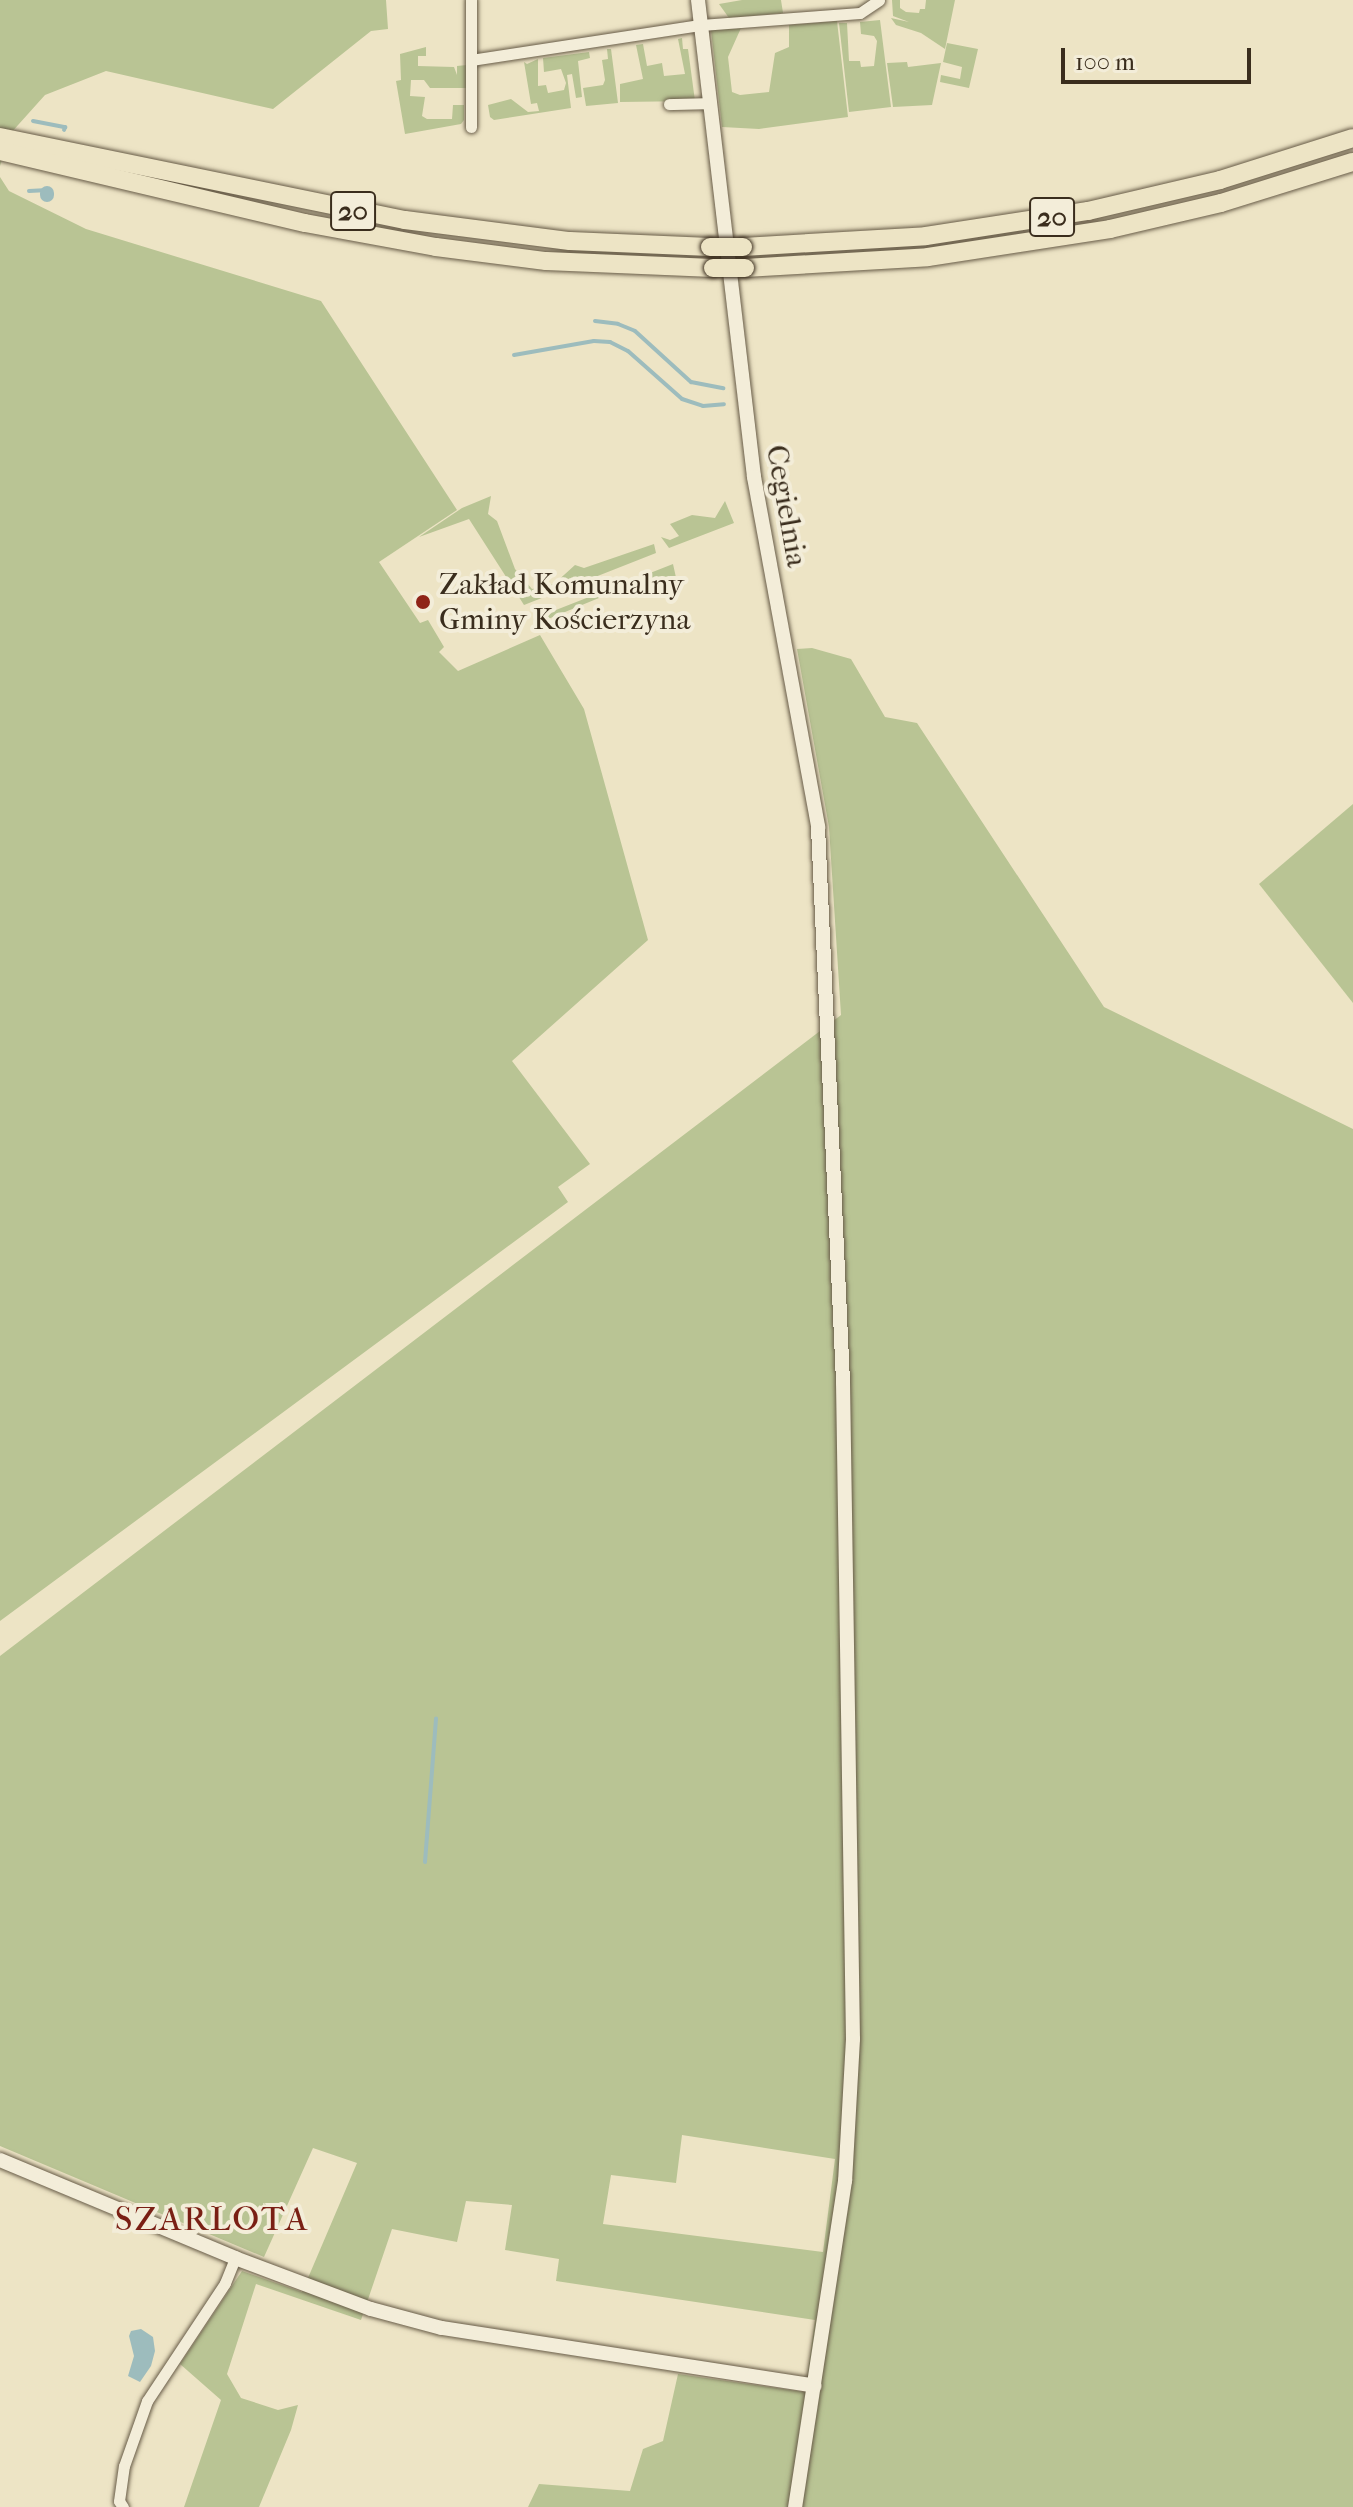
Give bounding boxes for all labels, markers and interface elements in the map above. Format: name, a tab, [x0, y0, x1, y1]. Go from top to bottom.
scale bar	[1065, 32, 1255, 82]
text: 100 m	[1075, 48, 1135, 76]
road number: 20	[329, 187, 377, 235]
road number: 20	[1028, 193, 1076, 241]
street label: Cegielnia	[758, 442, 814, 570]
place label: Zakład Komunalny Gminy Kościerzyna	[439, 567, 690, 638]
marker: Zakład Komunalny Gminy Kościerzyna	[414, 593, 432, 611]
district label: SZARLOTA	[115, 2200, 309, 2240]

